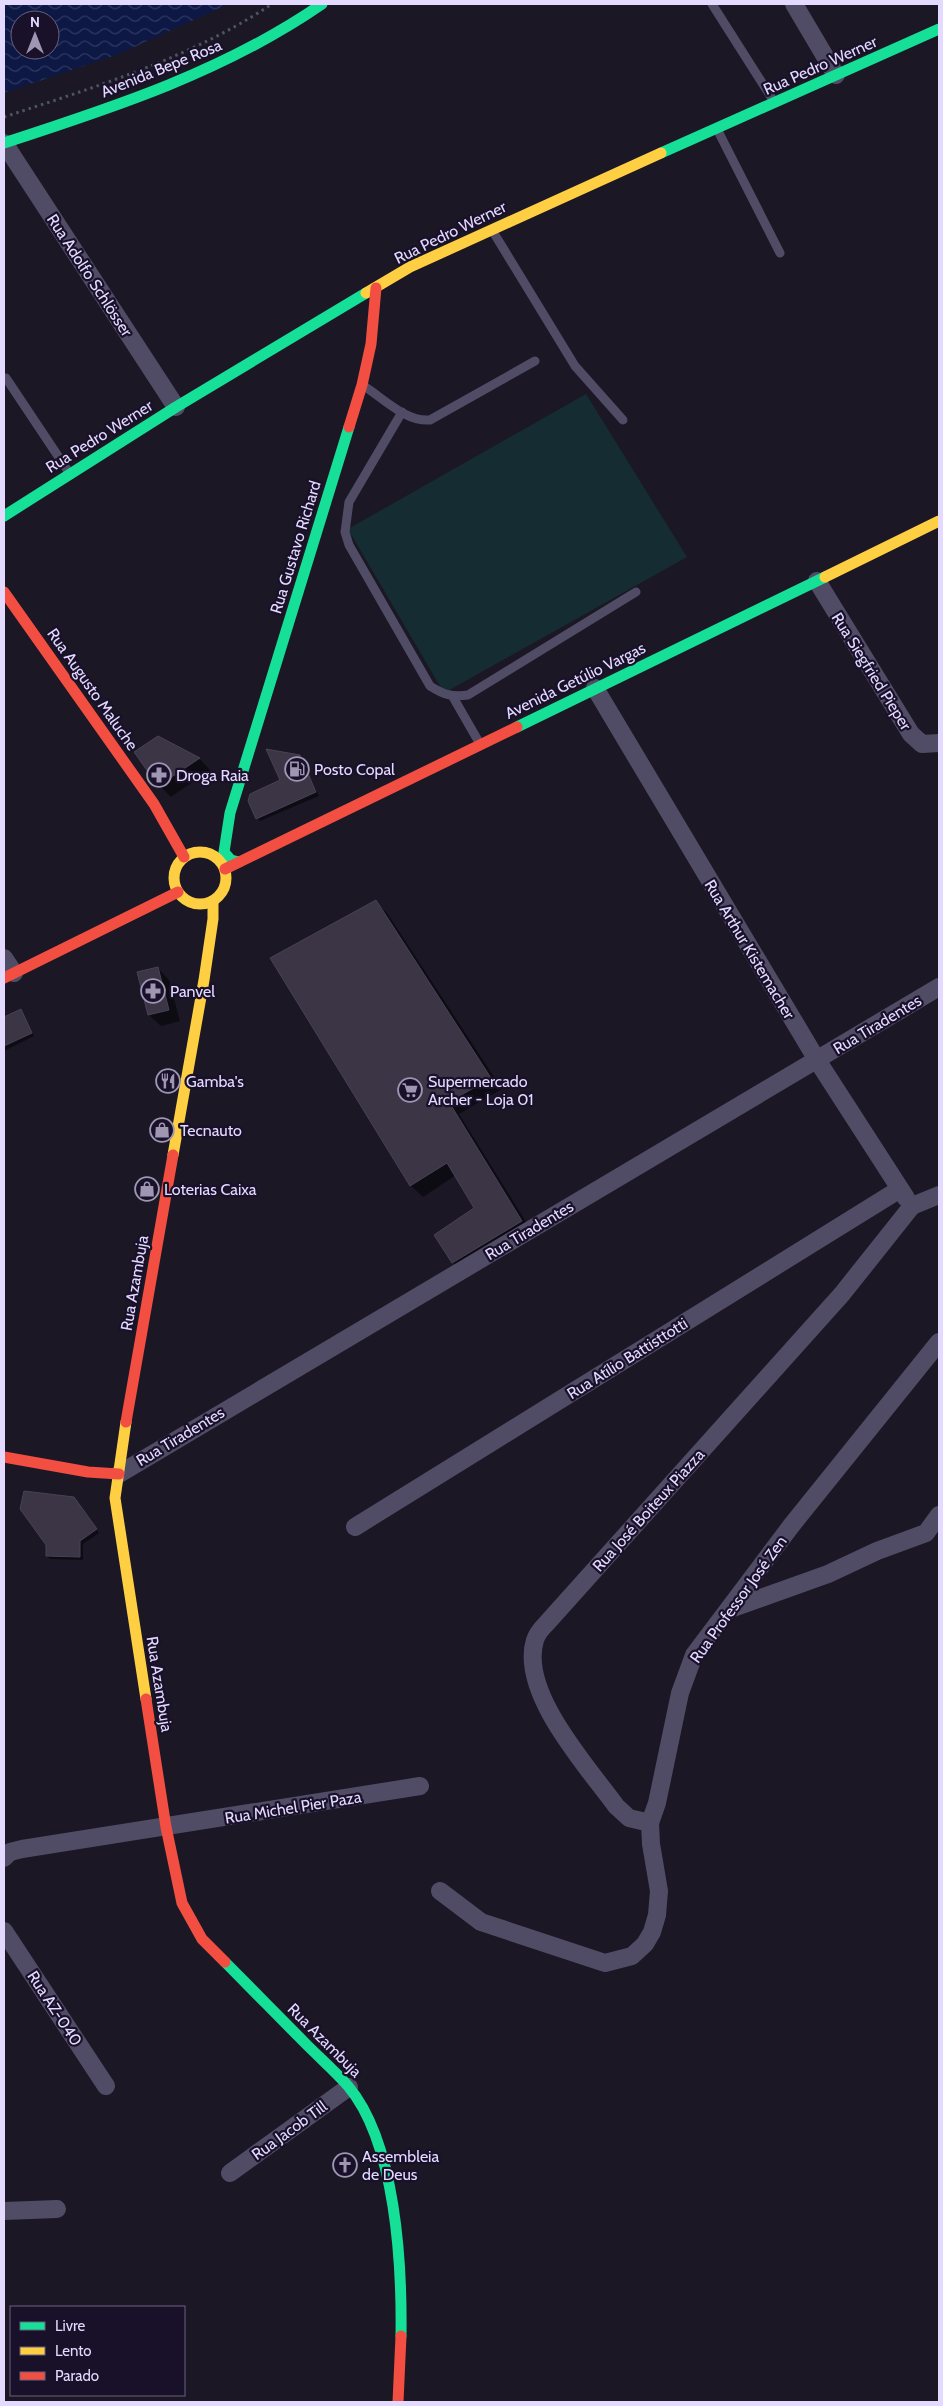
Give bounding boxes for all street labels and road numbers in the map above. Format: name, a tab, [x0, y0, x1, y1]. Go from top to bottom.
street label: Rua Pedro Werner	[760, 32, 881, 99]
street label: Avenida Bepe Rosa	[98, 35, 225, 101]
street label: Rua Pedro Werner	[391, 197, 510, 268]
street label: Rua Adolfo Schlösser	[43, 211, 137, 341]
street label: Rua Pedro Werner	[42, 395, 157, 477]
street label: Rua Gustavo Richard	[266, 478, 325, 616]
street label: Rua Siegfried Pieper	[828, 609, 916, 734]
street label: Rua Augusto Maluche	[43, 625, 142, 754]
street label: Avenida Getúlio Vargas	[502, 638, 649, 723]
street label: Rua Arthur Kistemacher	[700, 876, 799, 1023]
street label: Rua Tiradentes	[830, 990, 925, 1058]
street label: Rua Tiradentes	[482, 1196, 577, 1264]
street label: Rua Azambuja	[117, 1234, 152, 1332]
street label: Rua Atílio Battisttotti	[564, 1314, 691, 1403]
street label: Rua Tiradentes	[133, 1402, 228, 1470]
street label: Rua José Boiteux Piazza	[588, 1445, 708, 1575]
street label: Rua Professor José Zen	[686, 1532, 791, 1666]
street label: Rua Azambuja	[143, 1635, 176, 1734]
street label: Rua Michel Pier Paza	[223, 1787, 363, 1828]
street label: Rua AZ-040	[23, 1967, 86, 2049]
street label: Rua Azambuja	[284, 1999, 366, 2081]
street label: Rua Jacob Till	[248, 2097, 331, 2164]

